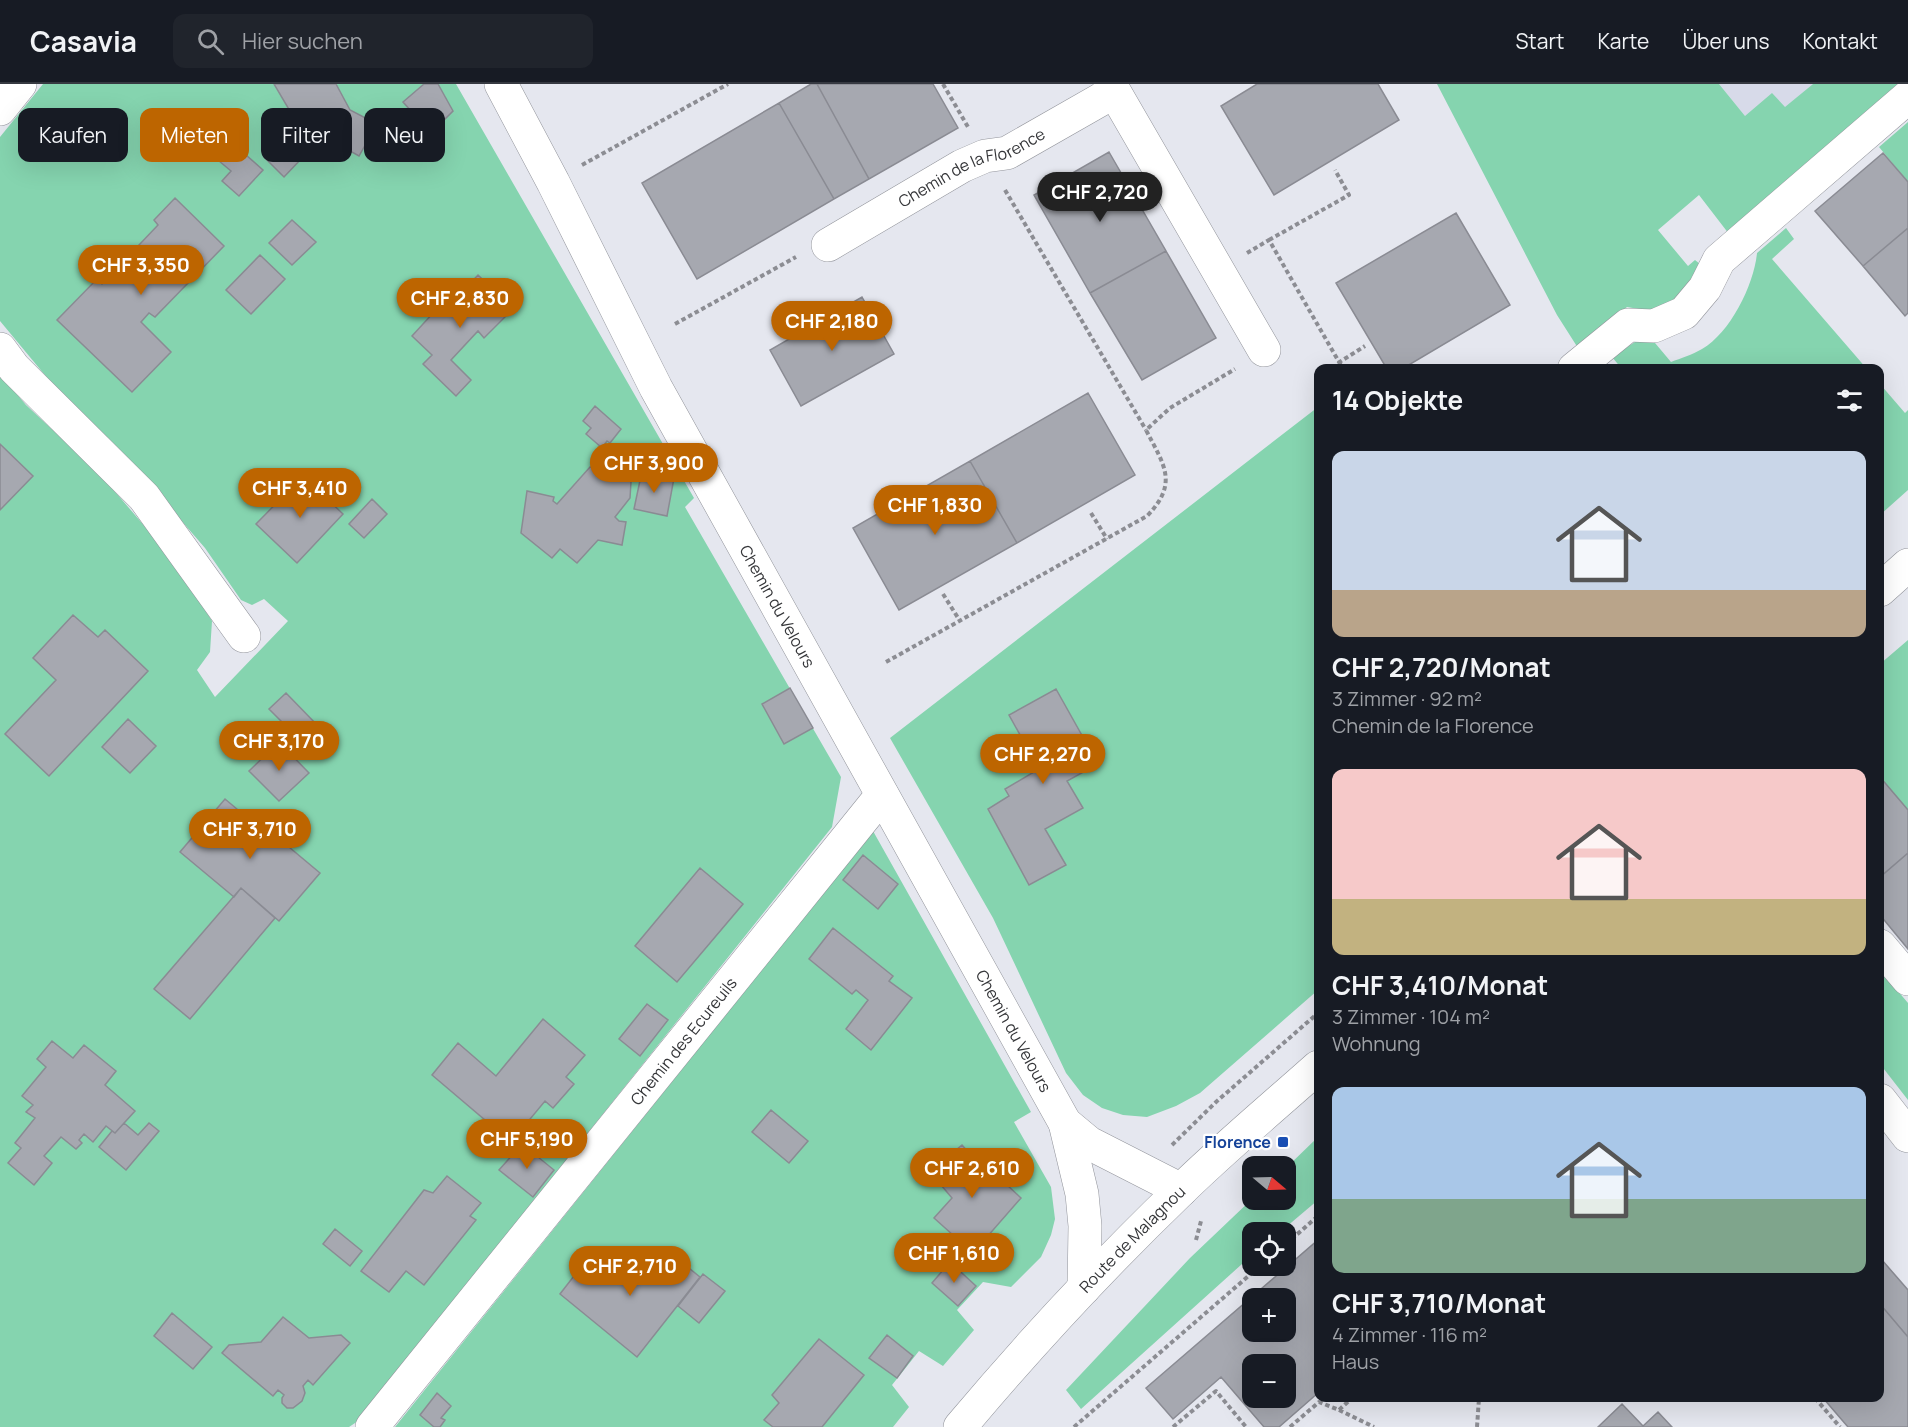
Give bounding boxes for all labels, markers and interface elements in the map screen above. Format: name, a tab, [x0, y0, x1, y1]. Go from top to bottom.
search box	[173, 14, 593, 68]
text: Casavia	[30, 22, 137, 60]
icon: search	[194, 25, 227, 58]
text: Hier suchen	[242, 26, 363, 56]
text: Start	[1515, 27, 1564, 55]
text: Karte	[1597, 27, 1649, 55]
text: Über uns	[1682, 27, 1770, 55]
text: Kontakt	[1803, 27, 1878, 55]
chip: Kaufen	[18, 108, 128, 162]
chip: Mieten	[140, 108, 249, 162]
chip: Filter	[261, 108, 352, 162]
chip: Neu	[364, 108, 445, 162]
street label: Chemin de la Florence	[894, 123, 1049, 212]
pin: CHF 2,720	[1031, 172, 1169, 223]
text: CHF 2,720	[1051, 178, 1149, 205]
pin: CHF 3,350	[72, 245, 210, 296]
text: CHF 3,350	[92, 251, 190, 278]
pin: CHF 2,830	[391, 278, 529, 329]
text: CHF 2,830	[411, 284, 509, 311]
pin: CHF 2,180	[763, 301, 901, 352]
text: CHF 2,180	[785, 307, 879, 334]
text: 14 Objekte	[1332, 382, 1463, 418]
icon: filters	[1833, 384, 1866, 417]
pin: CHF 3,900	[585, 443, 723, 494]
text: CHF 3,900	[604, 449, 704, 476]
pin: CHF 3,410	[231, 468, 369, 519]
text: CHF 3,410	[252, 474, 348, 501]
pin: CHF 1,830	[866, 485, 1004, 536]
icon: home	[1545, 490, 1653, 598]
text: CHF 1,830	[888, 491, 982, 518]
street label: Chemin du Velours	[735, 541, 820, 671]
text: CHF 2,720/Monat	[1332, 649, 1551, 685]
text: 3 Zimmer · 92 m²	[1332, 685, 1482, 712]
text: Chemin de la Florence	[1332, 712, 1534, 739]
pin: CHF 3,170	[210, 721, 348, 772]
text: CHF 3,170	[233, 727, 325, 754]
pin: CHF 2,270	[974, 734, 1112, 785]
text: CHF 2,270	[994, 740, 1092, 767]
icon: home	[1545, 808, 1653, 916]
pin: CHF 3,710	[181, 809, 319, 860]
text: CHF 3,710	[203, 815, 297, 842]
street label: Chemin du Velours	[971, 966, 1057, 1096]
text: CHF 3,410/Monat	[1332, 967, 1548, 1003]
street label: Chemin des Ecureuils	[625, 972, 742, 1110]
text: 3 Zimmer · 104 m²	[1332, 1003, 1490, 1030]
text: Wohnung	[1332, 1030, 1421, 1057]
pin: CHF 5,190	[458, 1119, 596, 1170]
text: CHF 5,190	[480, 1125, 574, 1152]
icon: home	[1545, 1126, 1653, 1234]
place label: Florence	[1204, 1131, 1271, 1153]
marker: Florence	[1276, 1135, 1290, 1149]
pin: CHF 2,610	[903, 1148, 1041, 1199]
text: CHF 2,610	[924, 1154, 1020, 1181]
north arrow	[1242, 1156, 1296, 1210]
map controls	[1242, 1156, 1296, 1408]
street label: Route de Malagnou	[1074, 1181, 1190, 1297]
button: locate	[1242, 1222, 1296, 1276]
pin: CHF 1,610	[885, 1233, 1023, 1284]
text: CHF 1,610	[908, 1239, 1000, 1266]
pin: CHF 2,710	[561, 1246, 699, 1297]
text: CHF 2,710	[583, 1252, 677, 1279]
text: CHF 3,710/Monat	[1332, 1285, 1546, 1321]
button: +	[1242, 1288, 1296, 1342]
text: 4 Zimmer · 116 m²	[1332, 1321, 1487, 1348]
text: Haus	[1332, 1348, 1379, 1375]
button: −	[1242, 1354, 1296, 1408]

